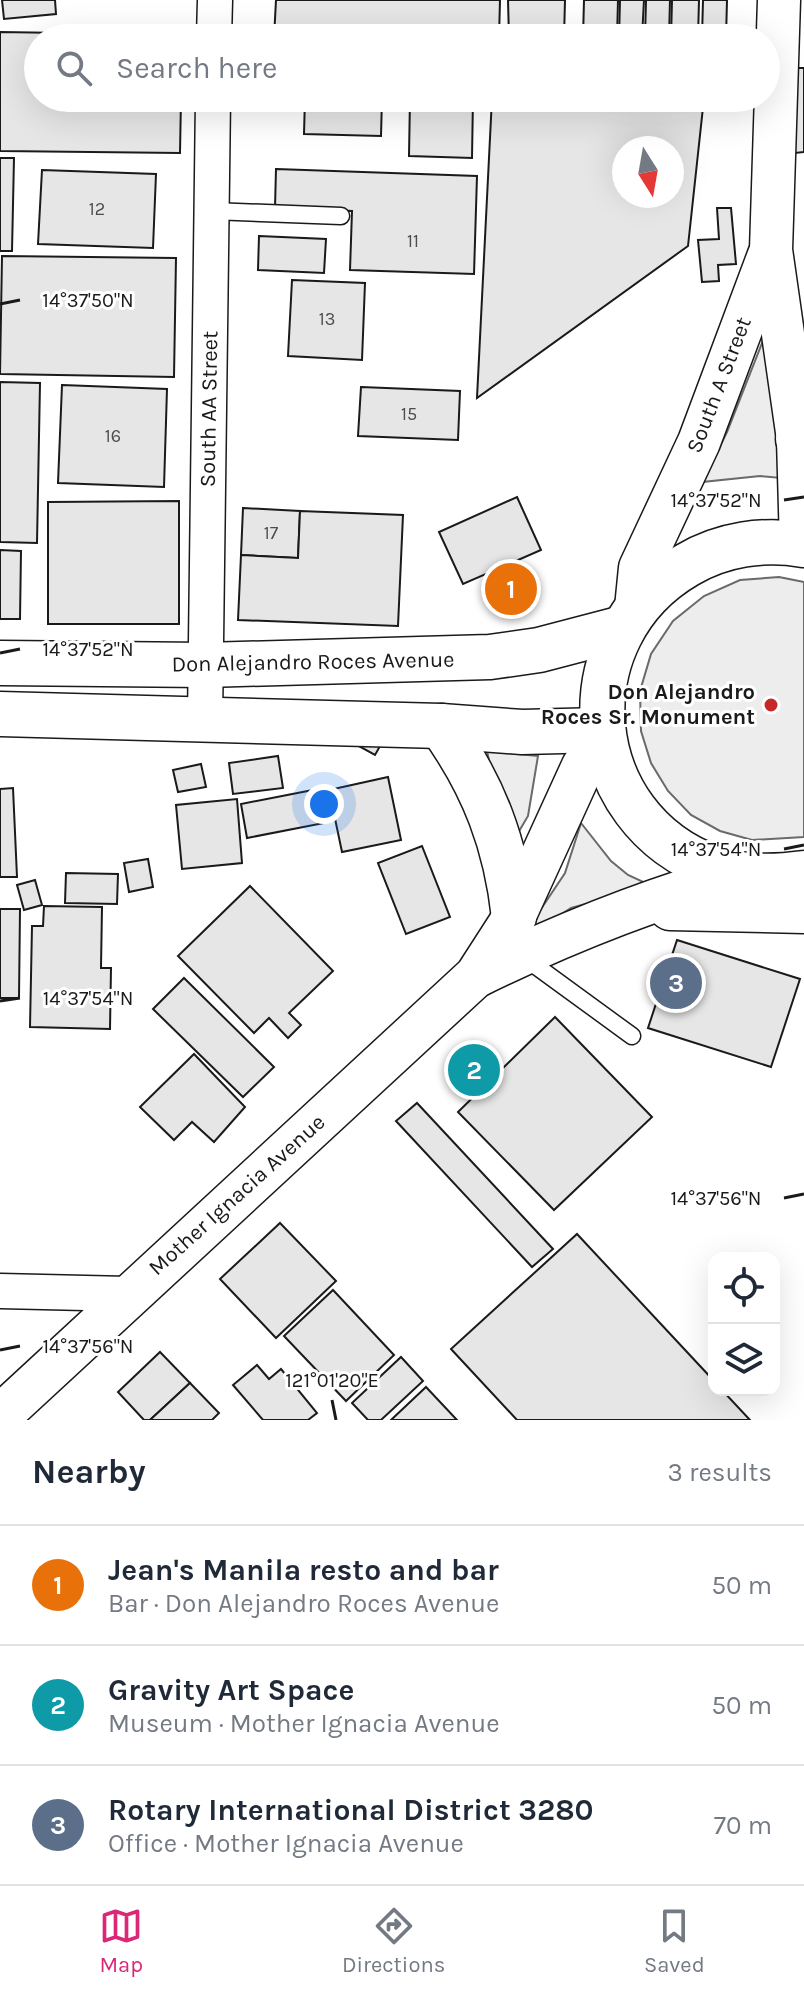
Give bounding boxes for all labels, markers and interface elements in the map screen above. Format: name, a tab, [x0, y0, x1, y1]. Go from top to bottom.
search box	[24, 24, 780, 112]
icon: search	[52, 46, 96, 90]
text: Search here	[116, 50, 277, 86]
north arrow	[612, 136, 684, 208]
house number: 12	[89, 198, 105, 220]
house number: 11	[407, 230, 419, 252]
text: 14°37'50"N	[42, 289, 134, 312]
house number: 13	[319, 308, 335, 330]
street label: South A Street	[681, 313, 757, 457]
street label: South AA Street	[195, 331, 223, 487]
house number: 15	[401, 403, 417, 425]
house number: 16	[105, 425, 121, 447]
text: 14°37'52"N	[670, 489, 762, 512]
house number: 17	[264, 522, 279, 544]
pin: 1	[485, 559, 537, 619]
text: 14°37'52"N	[42, 638, 134, 661]
street label: Don Alejandro Roces Avenue	[171, 647, 455, 677]
place label: Don Alejandro Roces Sr. Monument	[541, 679, 755, 730]
marker: Don Alejandro Roces Sr. Monument	[762, 696, 780, 714]
your location	[304, 784, 344, 824]
text: 14°37'54"N	[671, 838, 761, 861]
pin: 3	[650, 953, 702, 1013]
text: 14°37'54"N	[43, 987, 133, 1010]
pin: 2	[448, 1040, 500, 1100]
street label: Mother Ignacia Avenue	[143, 1109, 331, 1281]
text: 14°37'56"N	[670, 1187, 762, 1210]
map controls	[708, 1252, 780, 1396]
button: locate	[708, 1252, 780, 1324]
button: layers	[708, 1324, 780, 1396]
text: 14°37'56"N	[42, 1335, 134, 1358]
text: 121°01'20"E	[285, 1369, 379, 1392]
text: Nearby	[32, 1452, 146, 1492]
text: 3 results	[668, 1457, 772, 1488]
text: Jean's Manila resto and bar	[108, 1552, 499, 1588]
text: 1	[53, 1570, 63, 1601]
text: 50 m	[711, 1570, 772, 1601]
text: Bar · Don Alejandro Roces Avenue	[108, 1588, 499, 1619]
text: Gravity Art Space	[108, 1672, 354, 1708]
text: 2	[50, 1690, 66, 1721]
text: 50 m	[711, 1690, 772, 1721]
text: Museum · Mother Ignacia Avenue	[108, 1708, 500, 1739]
text: Rotary International District 3280	[108, 1792, 594, 1828]
text: 3	[50, 1810, 66, 1841]
text: 70 m	[714, 1810, 772, 1841]
text: Office · Mother Ignacia Avenue	[108, 1828, 464, 1859]
tab: Map	[99, 1904, 143, 1978]
tab: Directions	[342, 1904, 445, 1978]
tab: Saved	[644, 1904, 705, 1978]

